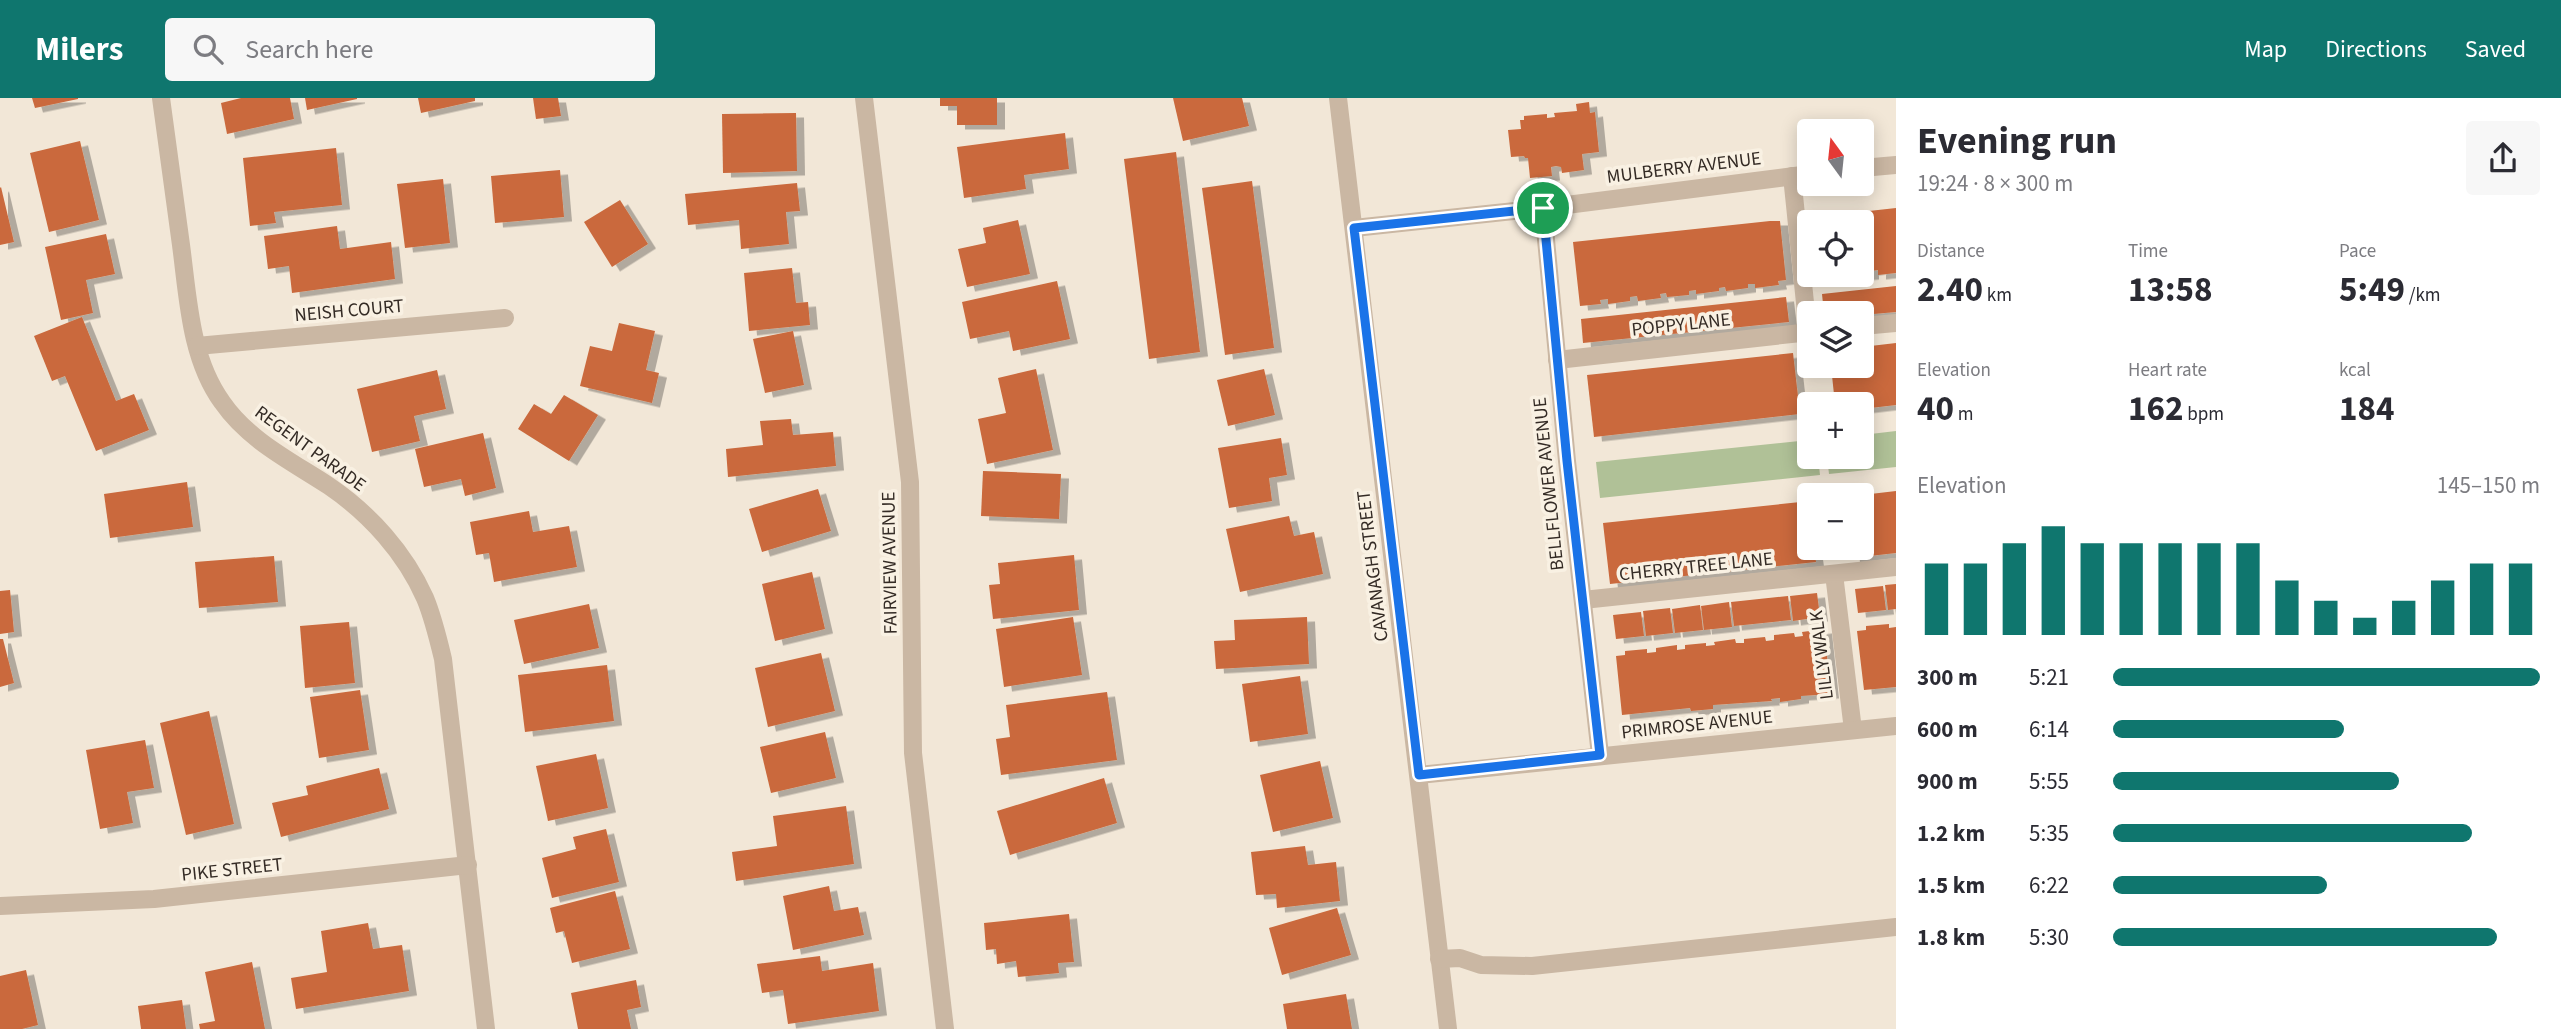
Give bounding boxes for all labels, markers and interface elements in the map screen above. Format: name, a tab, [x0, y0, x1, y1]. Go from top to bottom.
search box	[165, 18, 655, 81]
text: Milers	[35, 26, 123, 73]
icon: search	[189, 30, 227, 68]
text: Search here	[245, 31, 373, 68]
text: Map	[2244, 32, 2287, 67]
text: Directions	[2325, 32, 2427, 67]
text: Saved	[2465, 32, 2526, 67]
text: Evening run	[1917, 114, 2117, 168]
north arrow	[1797, 119, 1874, 196]
map controls	[1797, 119, 1874, 560]
button: share	[2466, 121, 2540, 195]
street label: MULBERRY AVENUE	[1605, 145, 1763, 191]
text: 19:24 · 8 × 300 m	[1917, 167, 2073, 200]
pin	[1513, 178, 1573, 238]
icon: arrive	[1524, 189, 1562, 227]
button: locate	[1797, 210, 1874, 287]
text: Distance	[1917, 238, 1985, 265]
text: Time	[2128, 238, 2168, 265]
text: Pace	[2339, 238, 2376, 265]
text: 2.40	[1917, 265, 1983, 315]
text: 13:58	[2128, 265, 2212, 315]
text: 5:49	[2339, 265, 2405, 315]
text: km	[1983, 282, 2012, 309]
text: /km	[2405, 282, 2441, 309]
street label: NEISH COURT	[293, 293, 405, 329]
button: layers	[1797, 301, 1874, 378]
street label: POPPY LANE	[1630, 306, 1732, 344]
text: Elevation	[1917, 357, 1991, 384]
text: Heart rate	[2128, 357, 2207, 384]
text: kcal	[2339, 357, 2371, 384]
text: 40	[1917, 384, 1954, 434]
text: 162	[2128, 384, 2183, 434]
text: 184	[2339, 384, 2394, 434]
button: +	[1797, 392, 1874, 469]
street label: BELLFLOWER AVENUE	[1526, 396, 1572, 572]
street label: REGENT PARADE	[249, 399, 371, 499]
text: m	[1954, 401, 1974, 428]
text: bpm	[2183, 401, 2224, 428]
text: Elevation	[1917, 469, 2007, 502]
text: 145–150 m	[2437, 469, 2540, 502]
button: −	[1797, 483, 1874, 560]
street label: CAVANAGH STREET	[1350, 489, 1396, 643]
street label: FAIRVIEW AVENUE	[875, 491, 905, 635]
street label: CHERRY TREE LANE	[1618, 546, 1774, 588]
street label: LILLY WALK	[1803, 609, 1841, 701]
text: 300 m	[1917, 661, 1978, 694]
text: 5:21	[2029, 661, 2069, 694]
street label: PRIMROSE AVENUE	[1620, 704, 1774, 746]
text: 600 m	[1917, 713, 1978, 746]
text: 6:14	[2029, 713, 2069, 746]
text: 900 m	[1917, 765, 1978, 798]
text: 5:55	[2029, 765, 2069, 798]
text: 1.2 km	[1917, 817, 1985, 850]
text: 5:35	[2029, 817, 2069, 850]
street label: PIKE STREET	[180, 851, 284, 889]
text: 1.5 km	[1917, 869, 1985, 902]
text: 6:22	[2029, 869, 2069, 902]
text: 1.8 km	[1917, 921, 1985, 954]
text: 5:30	[2029, 921, 2069, 954]

